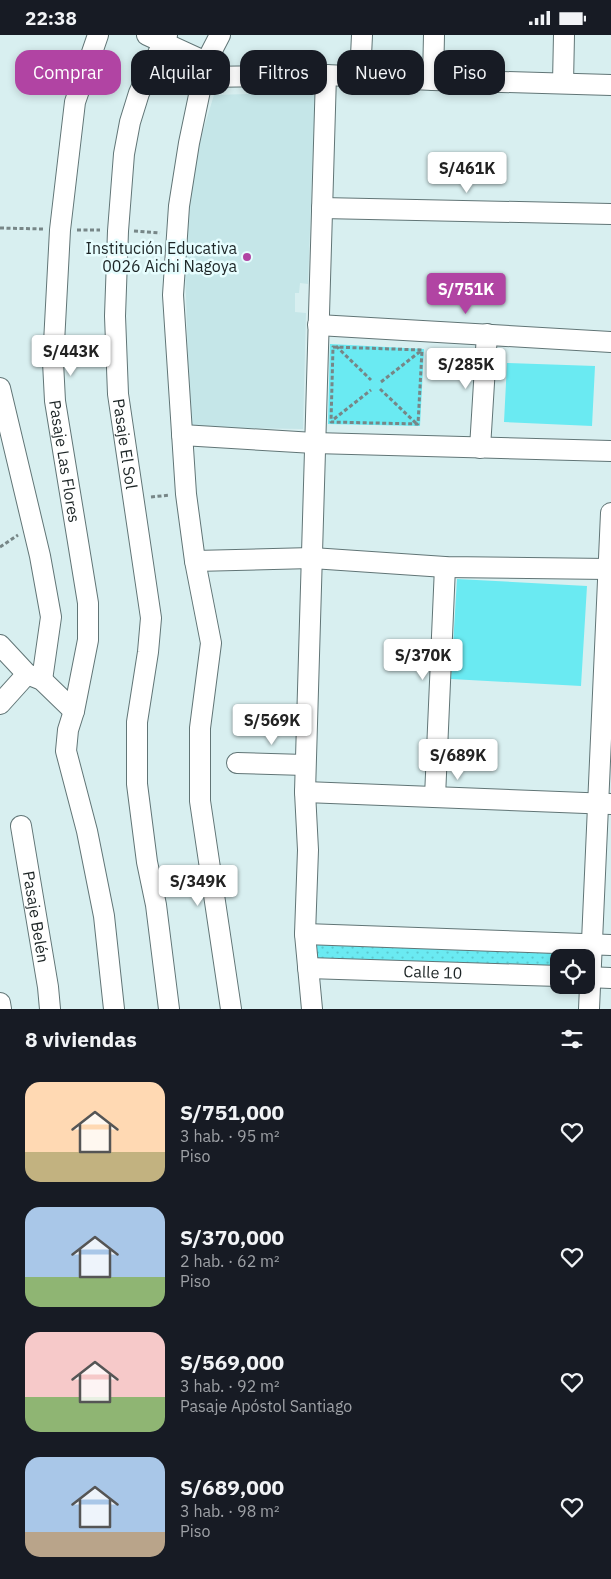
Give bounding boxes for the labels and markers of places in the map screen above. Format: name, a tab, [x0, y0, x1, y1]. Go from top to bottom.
pin: S/461K	[426, 151, 508, 194]
place label: Institución Educativa 0026 Aichi Nagoya	[86, 238, 237, 276]
marker: Institución Educativa 0026 Aichi Nagoya	[241, 251, 253, 263]
pin: S/751K	[425, 273, 507, 315]
pin: S/443K	[30, 335, 112, 377]
pin: S/285K	[425, 347, 507, 390]
pin: S/370K	[382, 639, 464, 681]
pin: S/569K	[231, 703, 313, 746]
pin: S/689K	[417, 739, 499, 781]
pin: S/349K	[157, 865, 239, 907]

